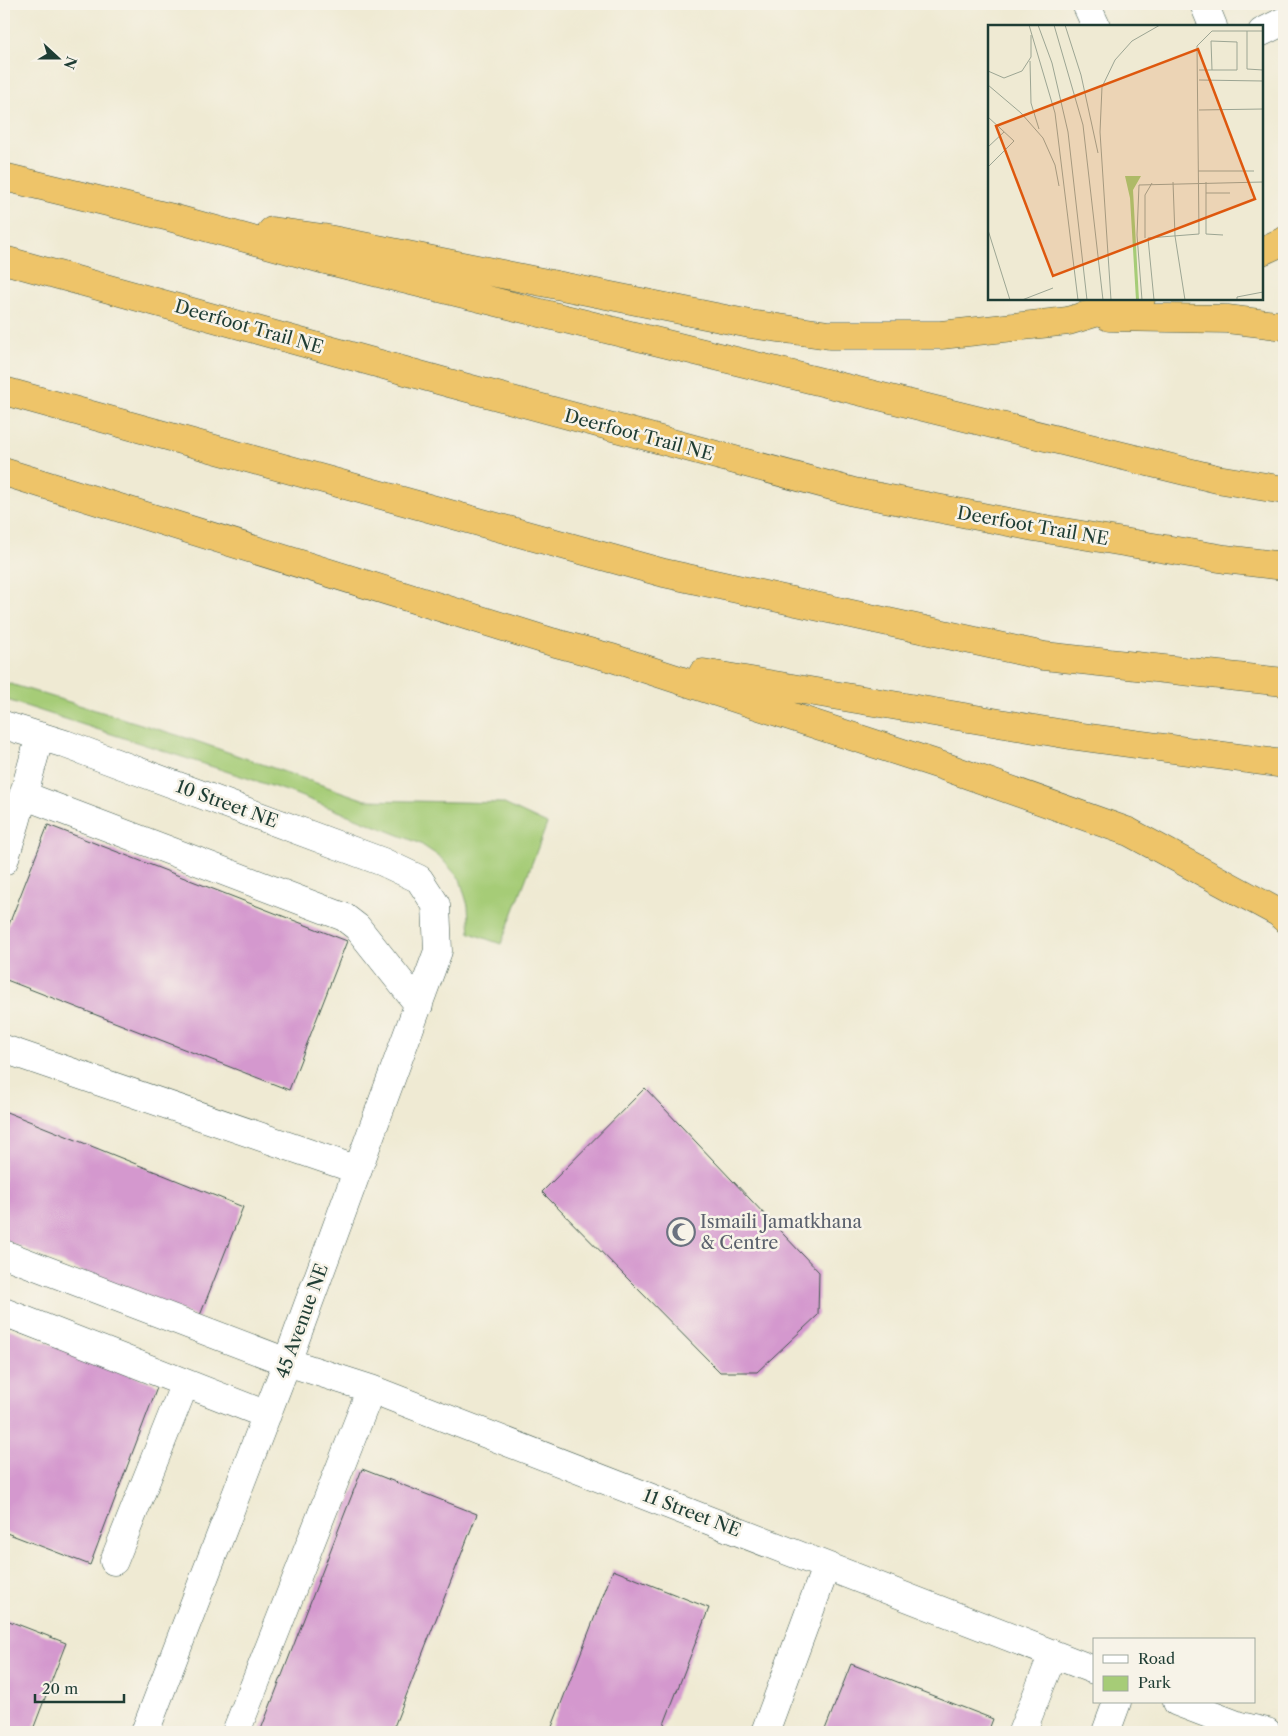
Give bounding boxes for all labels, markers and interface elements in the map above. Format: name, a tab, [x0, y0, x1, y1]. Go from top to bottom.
inset map	[988, 25, 1263, 300]
north arrow	[32, 32, 82, 82]
text: N	[60, 54, 81, 72]
street label: Deerfoot Trail NE	[172, 295, 326, 359]
street label: Deerfoot Trail NE	[562, 405, 716, 465]
street label: Deerfoot Trail NE	[955, 502, 1111, 550]
street label: 10 Street NE	[173, 775, 281, 833]
place label: Ismaili Jamatkhana & Centre	[700, 1211, 863, 1254]
mosque icon: Ismaili Jamatkhana & Centre	[666, 1217, 696, 1247]
street label: 45 Avenue NE	[271, 1261, 333, 1381]
street label: 11 Street NE	[640, 1484, 744, 1542]
legend	[1093, 1638, 1256, 1704]
text: Road	[1138, 1649, 1175, 1668]
scale bar	[35, 1671, 124, 1703]
text: Park	[1138, 1673, 1172, 1692]
text: 20 m	[42, 1679, 78, 1698]

